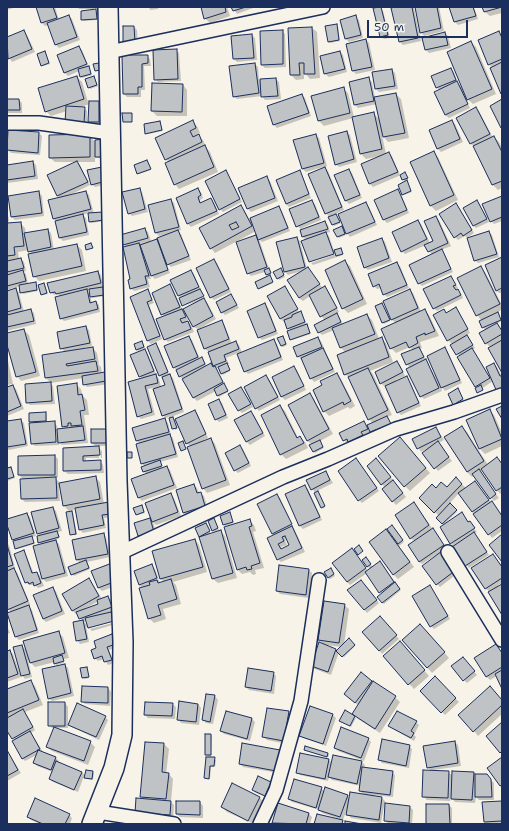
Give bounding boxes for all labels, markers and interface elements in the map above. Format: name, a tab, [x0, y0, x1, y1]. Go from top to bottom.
scale bar	[369, 12, 470, 38]
text: 50 m	[374, 19, 404, 35]

